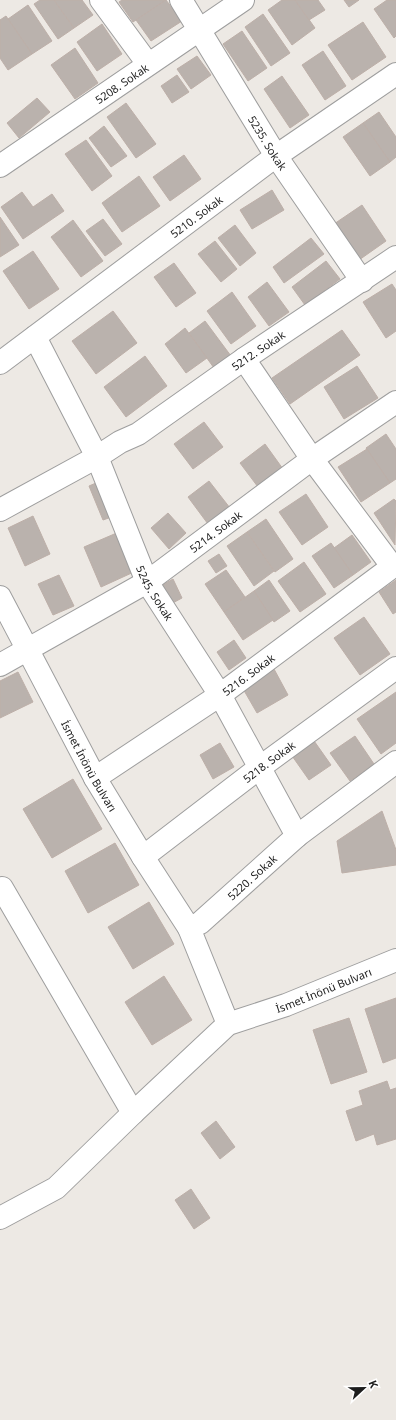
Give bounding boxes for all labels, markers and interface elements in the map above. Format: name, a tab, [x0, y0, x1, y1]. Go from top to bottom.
street label: 5208. Sokak	[92, 59, 151, 107]
street label: 5235. Sokak	[245, 112, 291, 173]
street label: 5210. Sokak	[167, 191, 225, 240]
street label: 5212. Sokak	[228, 326, 288, 373]
street label: 5214. Sokak	[186, 507, 245, 556]
street label: 5245. Sokak	[134, 563, 177, 623]
street label: 5216. Sokak	[219, 650, 277, 699]
street label: İsmet İnönü Bulvarı	[58, 717, 121, 814]
street label: 5218. Sokak	[239, 737, 298, 786]
street label: 5220. Sokak	[224, 850, 280, 903]
street label: İsmet İnönü Bulvarı	[274, 963, 373, 1015]
north arrow	[344, 1368, 384, 1408]
text: K	[365, 1378, 382, 1391]

